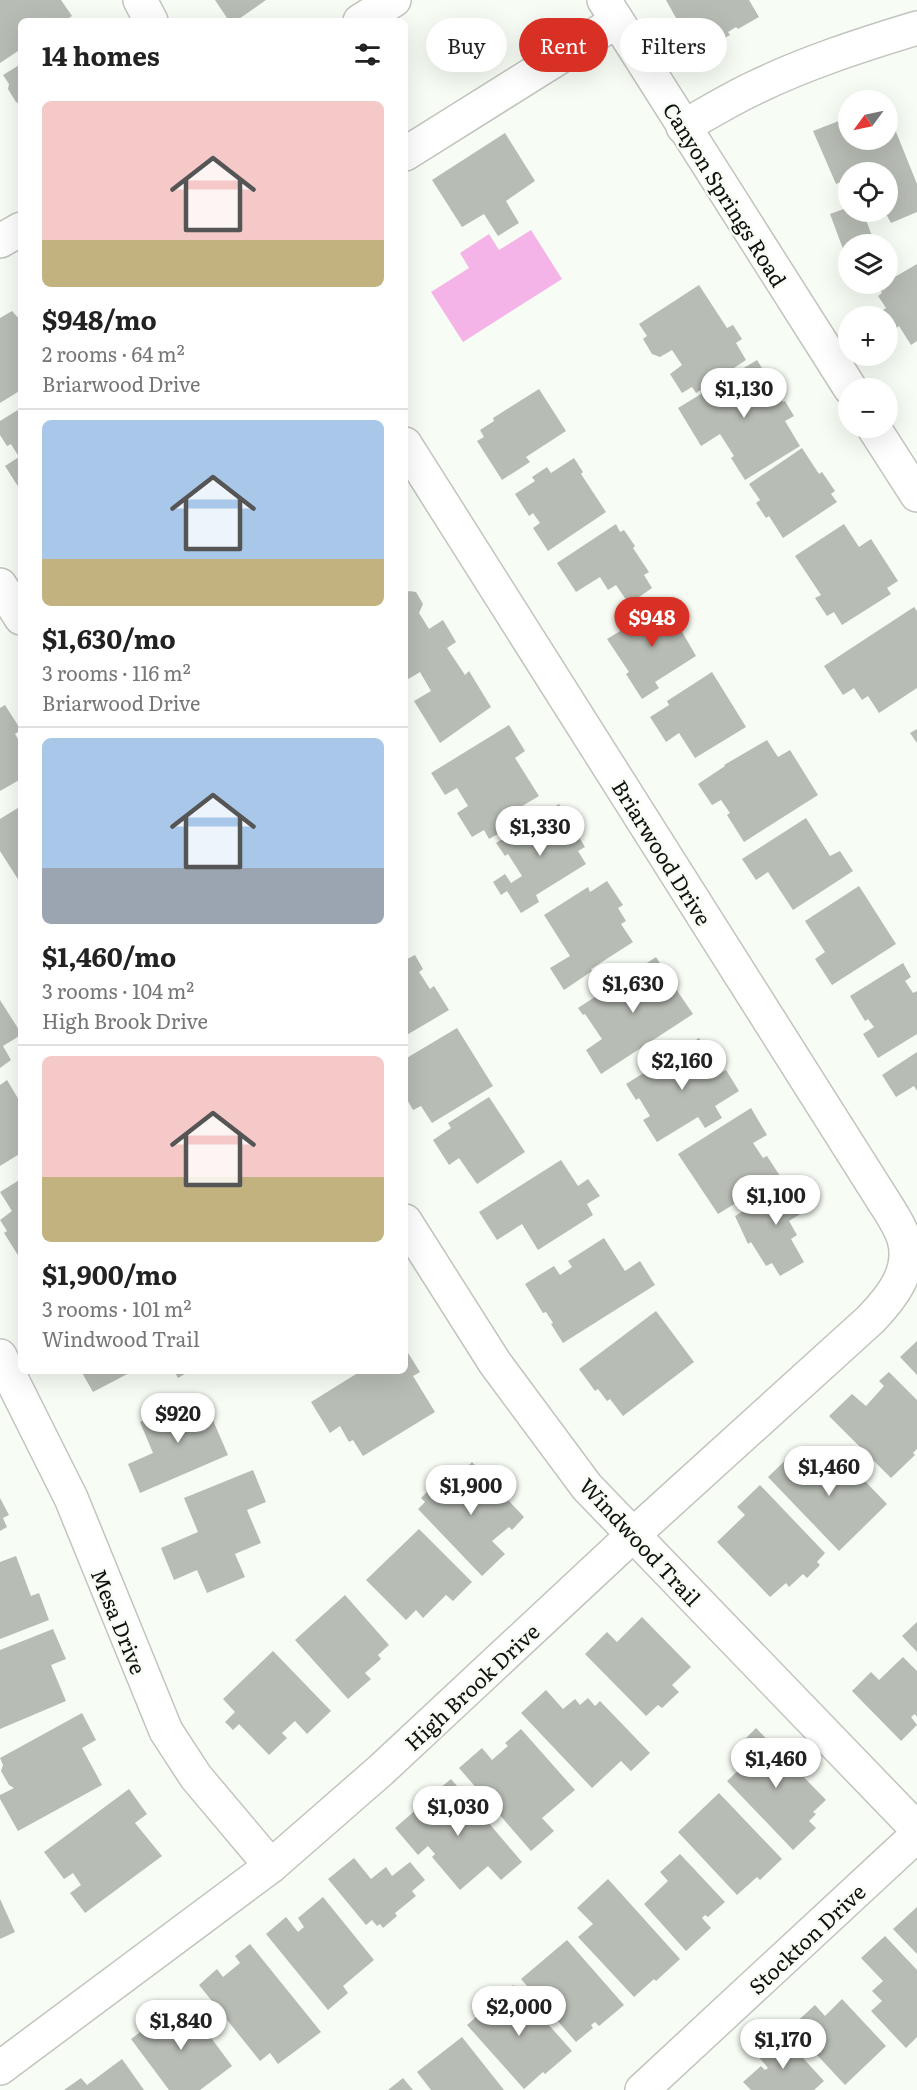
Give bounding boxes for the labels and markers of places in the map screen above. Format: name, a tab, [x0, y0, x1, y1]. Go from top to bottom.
pin: $1,130	[695, 368, 793, 419]
pin: $948	[616, 597, 688, 648]
pin: $1,330	[491, 806, 589, 857]
pin: $1,630	[584, 963, 682, 1014]
pin: $2,160	[633, 1040, 731, 1091]
pin: $1,100	[727, 1175, 825, 1226]
pin: $920	[142, 1393, 214, 1444]
pin: $1,460	[780, 1446, 878, 1497]
pin: $1,900	[422, 1465, 520, 1516]
pin: $1,460	[727, 1738, 825, 1789]
pin: $1,030	[409, 1786, 507, 1837]
pin: $2,000	[470, 1986, 568, 2037]
pin: $1,840	[132, 2000, 230, 2051]
pin: $1,170	[734, 2019, 832, 2070]

